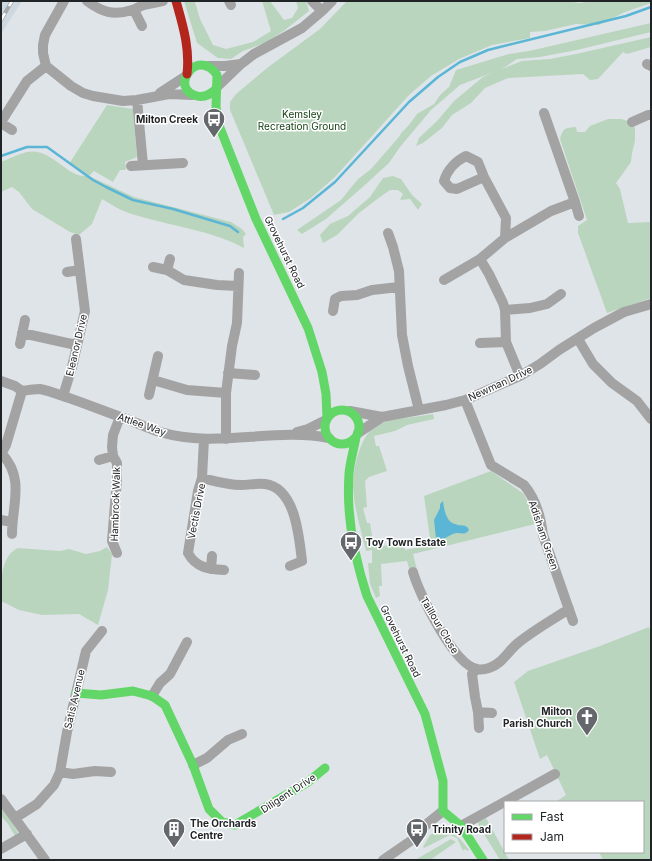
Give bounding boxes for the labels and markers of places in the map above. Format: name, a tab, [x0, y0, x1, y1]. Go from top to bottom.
bus stop icon: Milton Creek	[201, 106, 227, 139]
place label: Milton Creek	[136, 113, 198, 125]
bus stop icon: Toy Town Estate	[338, 529, 364, 562]
place label: Toy Town Estate	[366, 536, 446, 549]
church icon: Milton Parish Church	[574, 704, 600, 737]
place label: Milton Parish Church	[503, 705, 572, 729]
building icon: The Orchards Centre	[161, 816, 187, 849]
bus stop icon: Trinity Road	[404, 816, 430, 849]
place label: The Orchards Centre	[190, 817, 257, 841]
place label: Trinity Road	[432, 823, 491, 836]

